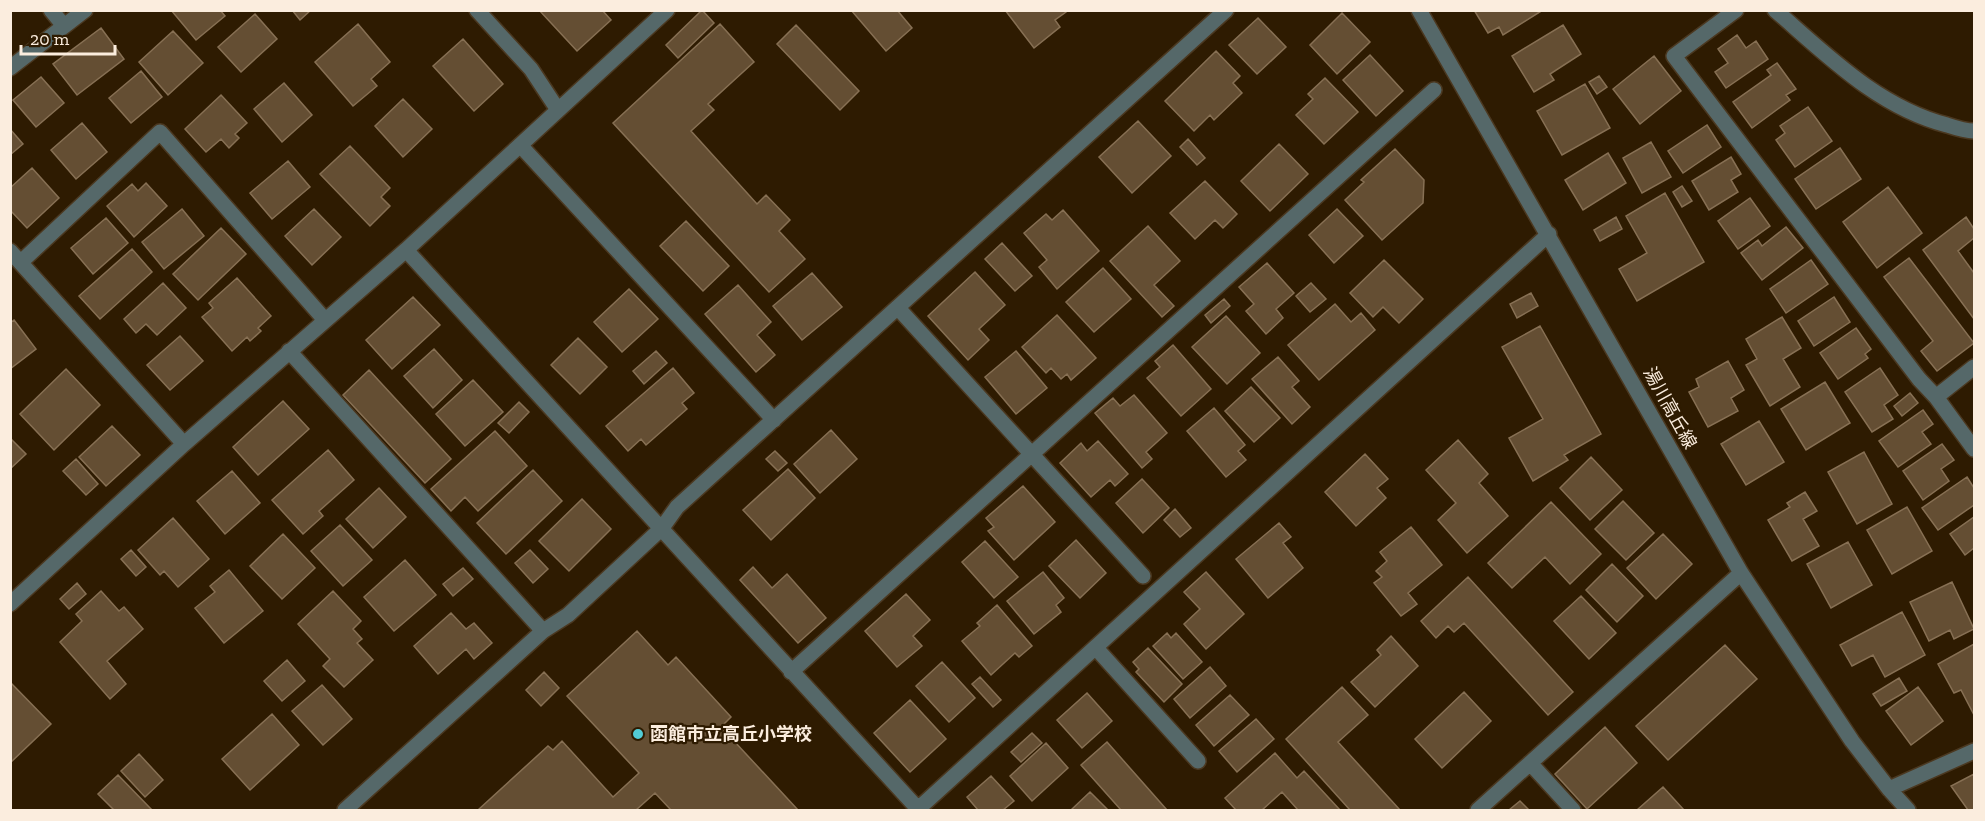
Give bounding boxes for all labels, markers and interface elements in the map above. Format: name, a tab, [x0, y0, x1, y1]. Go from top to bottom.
scale bar	[21, 18, 116, 56]
text: 20 m	[30, 28, 70, 50]
street label: 湯川高丘線	[1639, 363, 1701, 453]
place label: 函館市立高丘小学校	[650, 723, 812, 745]
marker: 函館市立高丘小学校	[631, 727, 645, 741]

